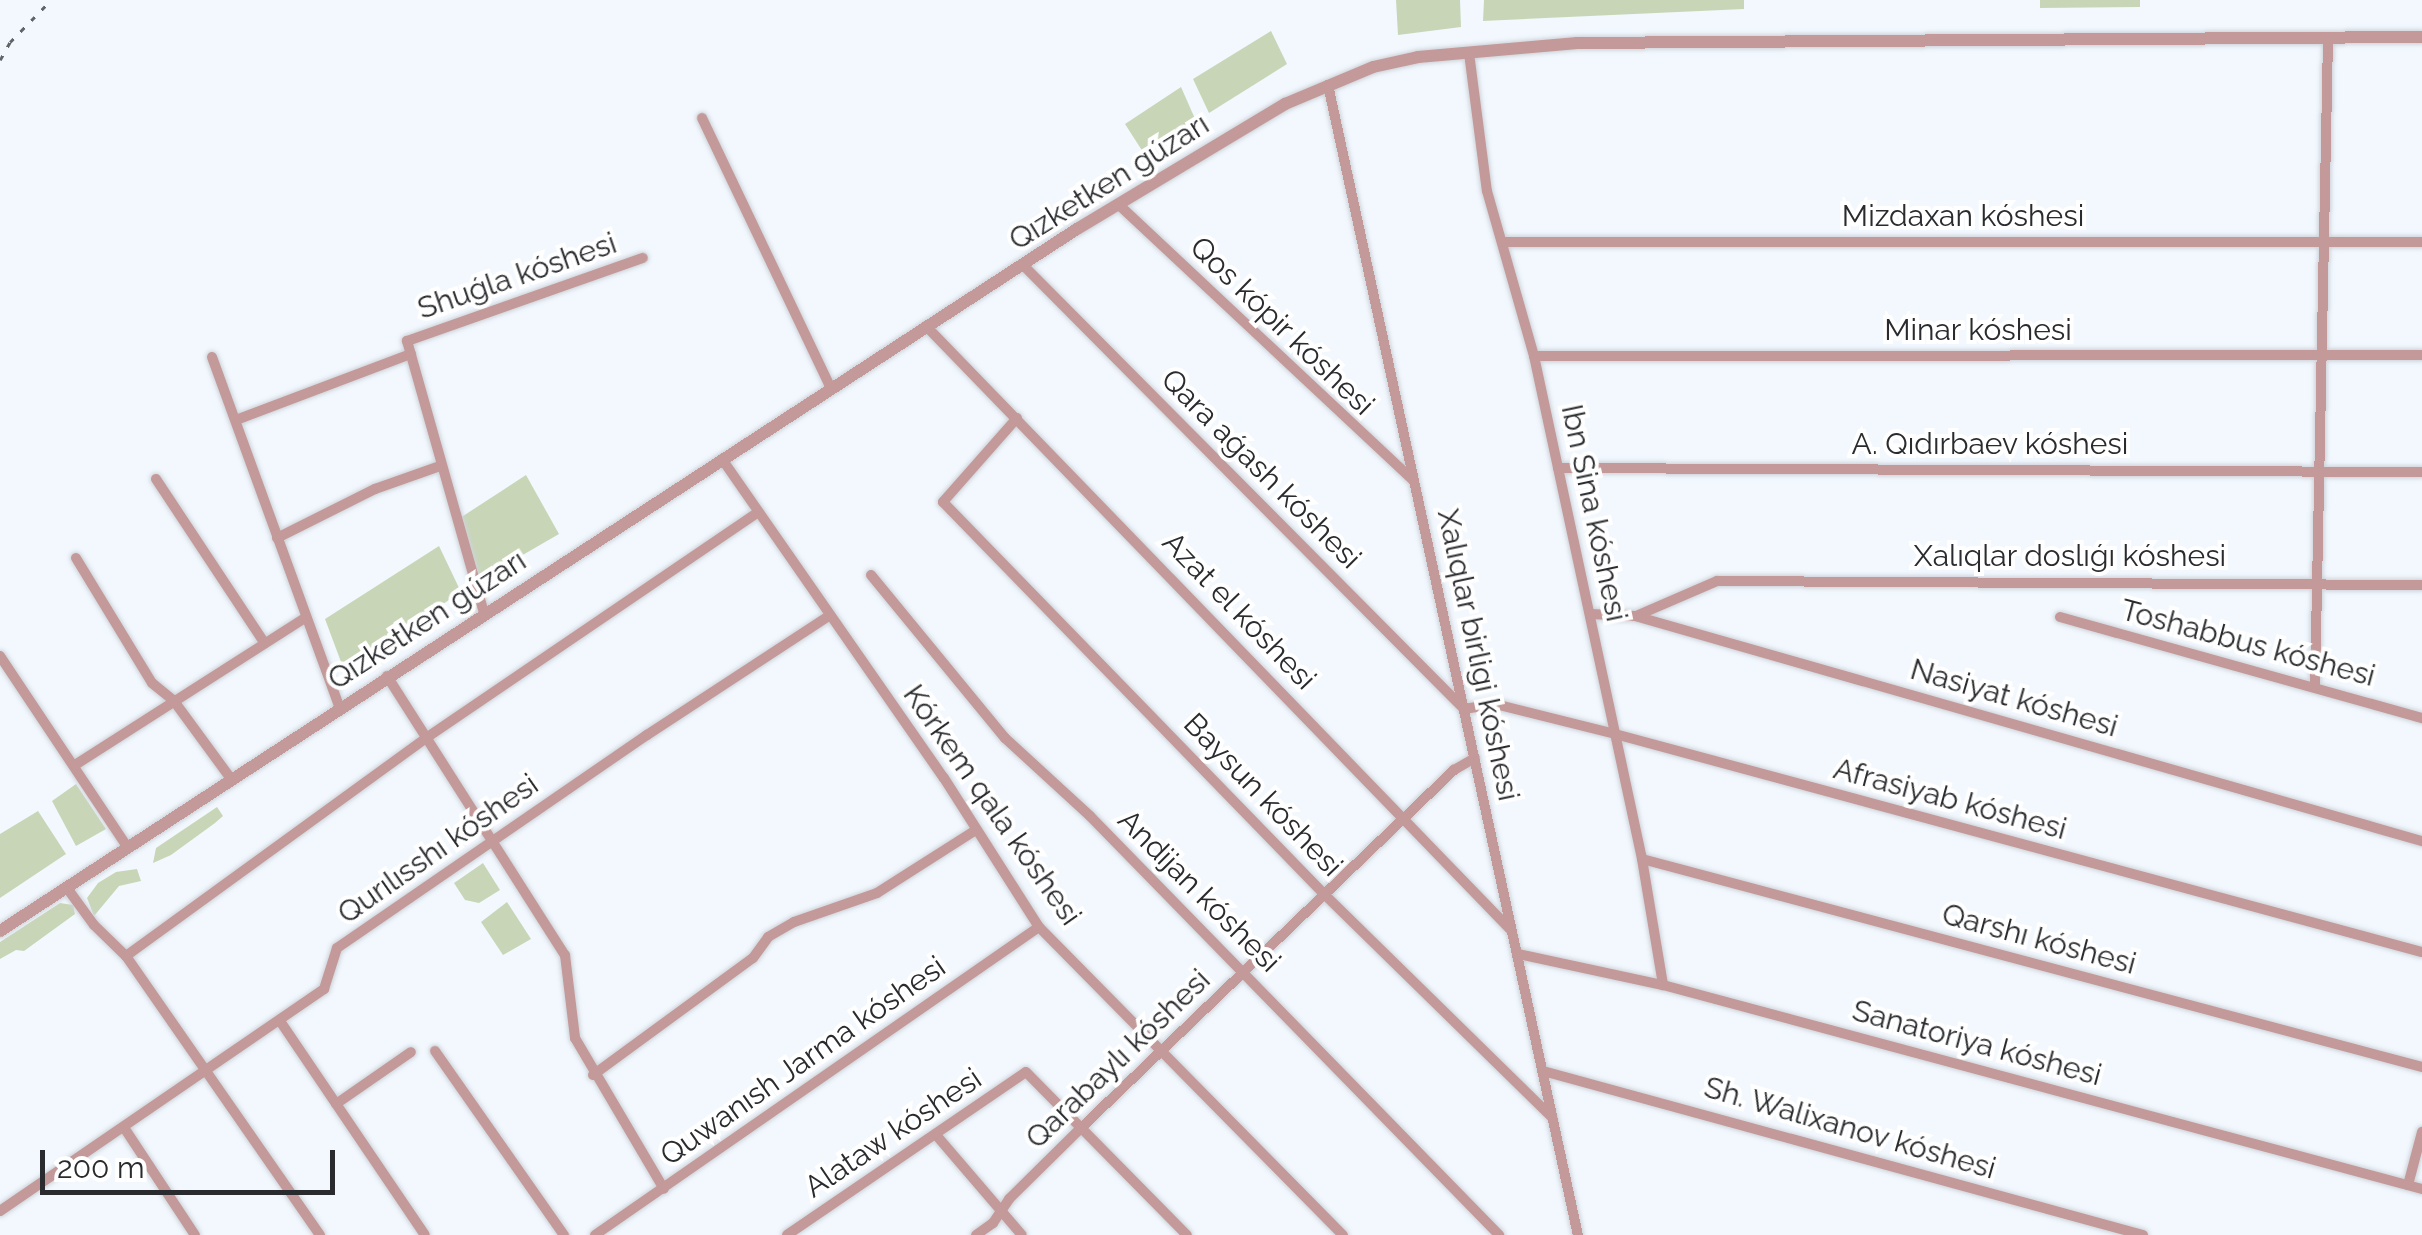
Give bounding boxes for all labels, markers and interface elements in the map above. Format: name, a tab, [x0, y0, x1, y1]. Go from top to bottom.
street label: Qızketken gúzarı	[1002, 106, 1216, 258]
street label: Mizdaxan kóshesi	[1842, 198, 2084, 234]
street label: Shuǵla kóshesi	[413, 225, 621, 327]
street label: Qos kópir kóshesi	[1182, 229, 1382, 423]
street label: Minar kóshesi	[1884, 312, 2072, 348]
street label: Qara aǵash kóshesi	[1154, 362, 1368, 576]
street label: Ibn Sina kóshesi	[1553, 401, 1635, 625]
street label: A. Qıdırbaev kóshesi	[1851, 426, 2129, 462]
street label: Xalıqlar birligi kóshesi	[1429, 506, 1527, 804]
street label: Azat el kóshesi	[1155, 524, 1323, 698]
street label: Xalıqlar doslıǵı kóshesi	[1913, 538, 2227, 574]
street label: Qızketken gúzarı	[321, 543, 533, 697]
street label: Toshabbus kóshesi	[2117, 592, 2379, 694]
street label: Nasiyat kóshesi	[1906, 651, 2122, 745]
street label: Kórkem qala kóshesi	[895, 678, 1089, 932]
street label: Baysun kóshesi	[1176, 706, 1350, 884]
street label: Afrasiyab kóshesi	[1830, 751, 2070, 847]
street label: Qurılısshı kóshesi	[331, 766, 545, 932]
street label: Andijan kóshesi	[1110, 802, 1288, 980]
street label: Qarshı kóshesi	[1938, 896, 2140, 982]
street label: Quwanısh Jarma kóshesi	[653, 949, 953, 1173]
street label: Qarabaylı kóshesi	[1018, 962, 1218, 1156]
street label: Sanatoriya kóshesi	[1849, 992, 2105, 1094]
street label: Alataw kóshesi	[797, 1060, 989, 1206]
street label: Sh. Walixanov kóshesi	[1699, 1069, 2001, 1187]
scale bar	[45, 1130, 340, 1192]
text: 200 m	[57, 1150, 145, 1185]

